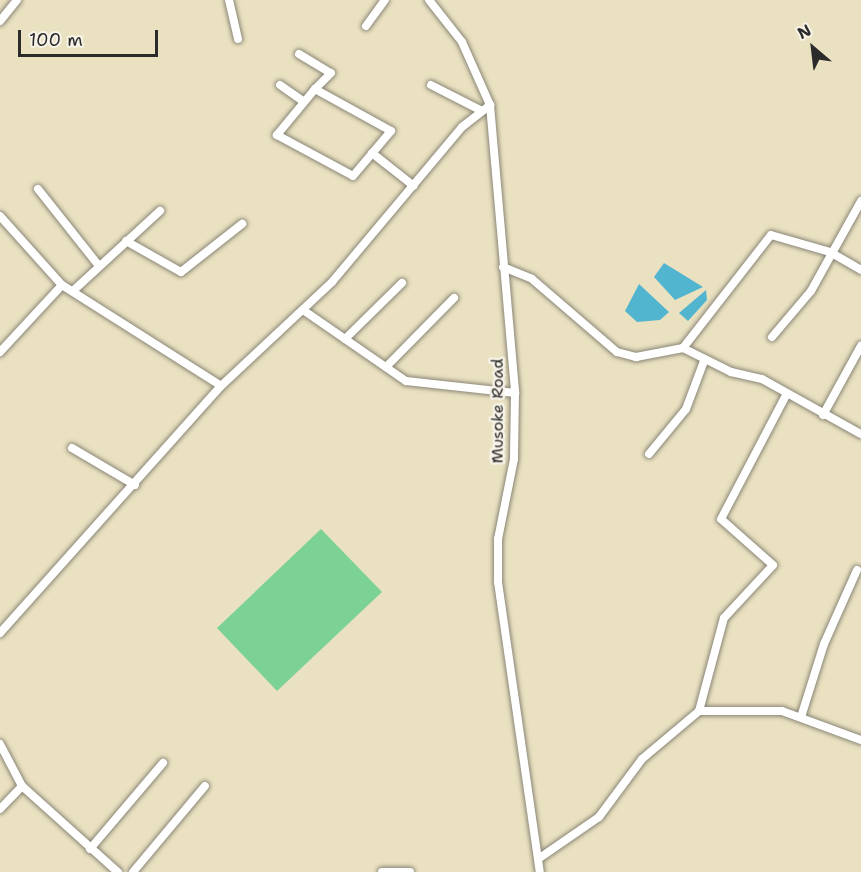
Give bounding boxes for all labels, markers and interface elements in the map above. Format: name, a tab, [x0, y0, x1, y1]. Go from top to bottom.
scale bar	[21, 18, 160, 56]
north arrow	[783, 18, 843, 78]
text: N	[794, 19, 815, 44]
text: 100 m	[29, 28, 83, 52]
street label: Musoke Road	[488, 359, 508, 463]

